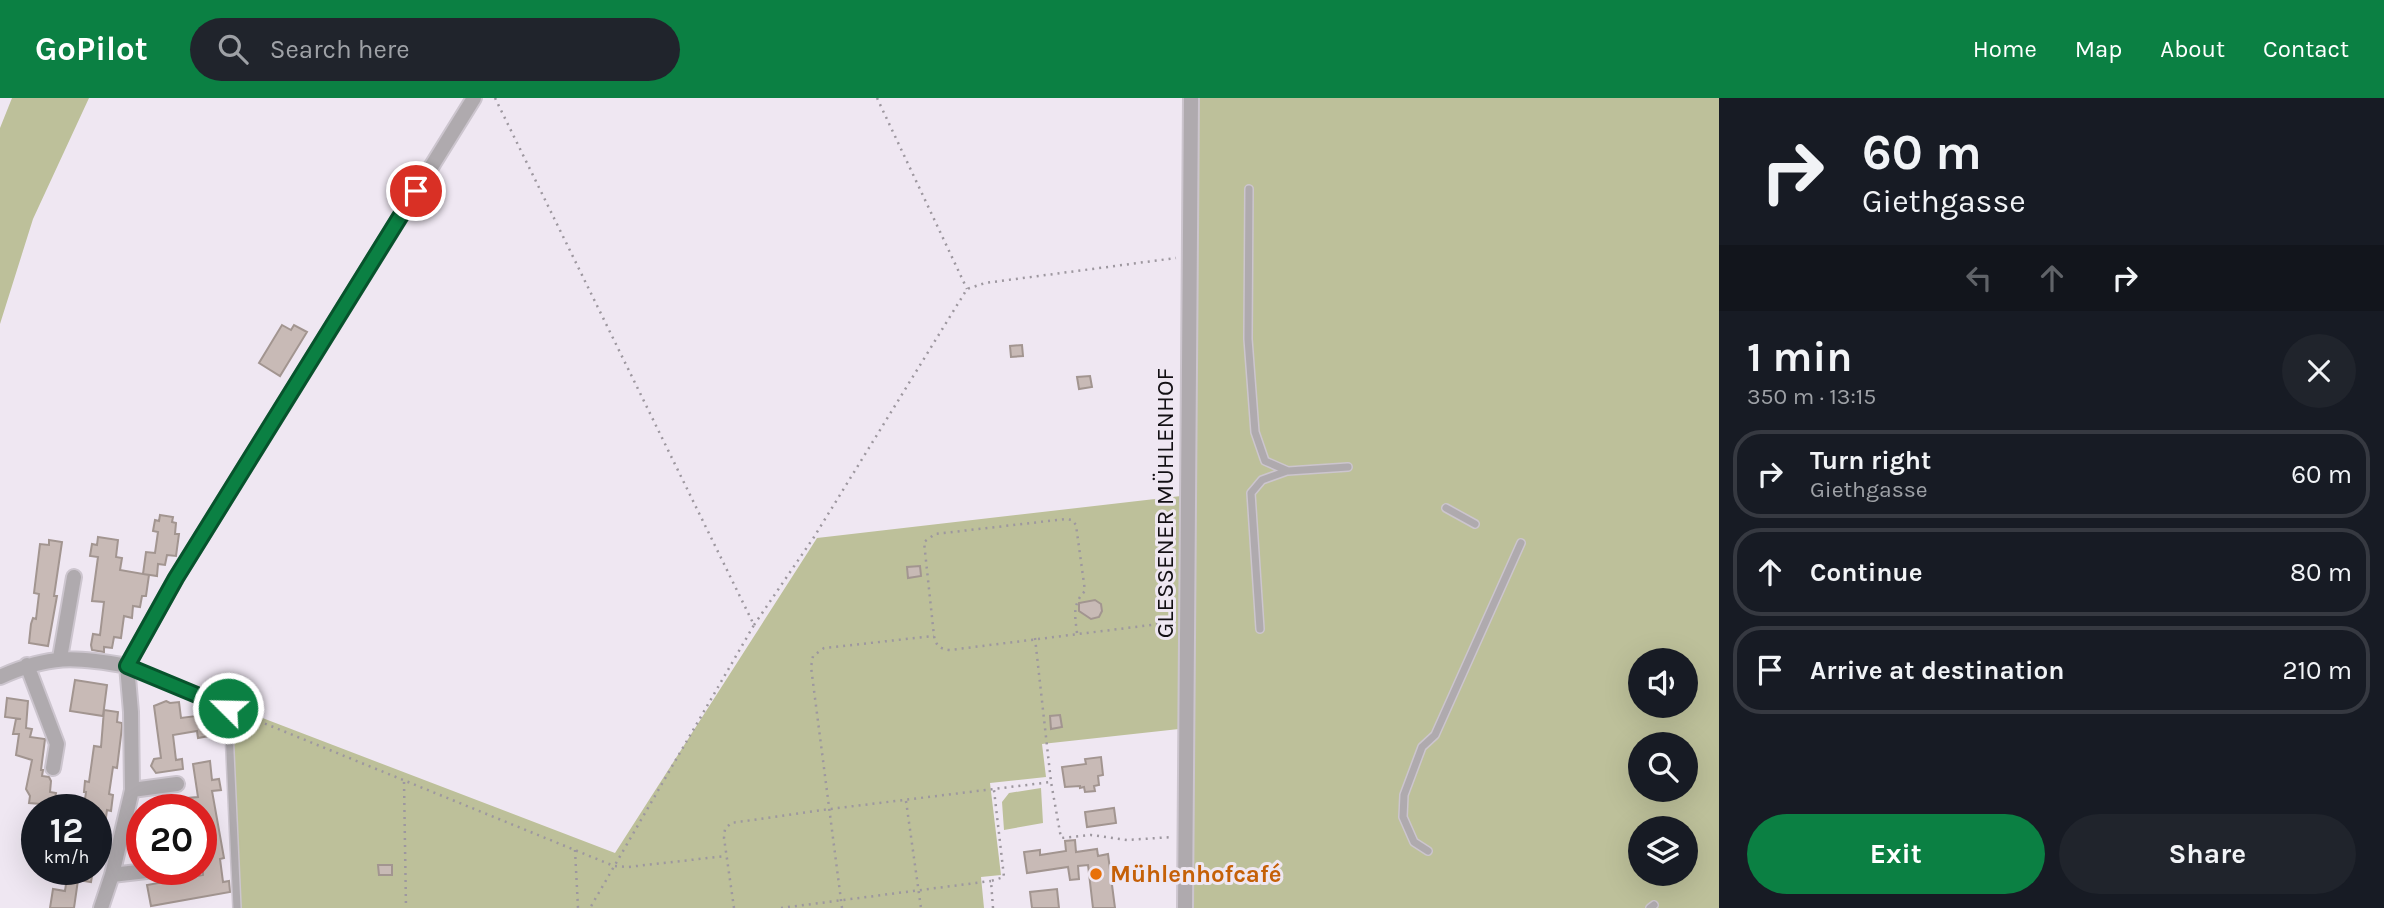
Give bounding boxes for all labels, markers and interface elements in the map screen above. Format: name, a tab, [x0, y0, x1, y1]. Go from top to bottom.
search box	[190, 18, 680, 81]
text: GoPilot	[35, 30, 148, 68]
icon: search	[214, 30, 252, 68]
text: Search here	[270, 34, 410, 65]
text: Home	[1973, 35, 2037, 63]
text: Map	[2075, 35, 2122, 63]
text: About	[2160, 35, 2225, 63]
text: Contact	[2263, 35, 2349, 63]
text: 60 m	[1862, 124, 1982, 181]
icon: right	[1747, 126, 1838, 217]
pin	[386, 161, 446, 221]
icon: arrive	[397, 172, 435, 210]
text: Giethgasse	[1862, 183, 2026, 220]
icon: left	[1960, 259, 1998, 297]
icon: ahead	[2033, 259, 2071, 297]
icon: right	[2106, 259, 2144, 297]
text: 1 min	[1747, 332, 1852, 382]
button: close	[2282, 334, 2356, 408]
street label: GLESSENER MÜHLENHOF	[1151, 368, 1179, 638]
text: 350 m · 13:15	[1747, 383, 1876, 410]
text: Turn right	[1810, 445, 1931, 476]
icon: right	[1751, 455, 1789, 493]
text: 60 m	[2291, 459, 2352, 490]
text: Giethgasse	[1810, 476, 1928, 503]
icon: ahead	[1751, 553, 1789, 591]
text: Continue	[1810, 557, 1922, 588]
text: 80 m	[2290, 557, 2352, 588]
map controls	[1628, 648, 1698, 886]
button: sound	[1628, 648, 1698, 718]
icon: arrive	[1751, 651, 1789, 689]
text: Arrive at destination	[1810, 655, 2064, 686]
text: 210 m	[2282, 655, 2352, 686]
position arrow	[191, 671, 265, 745]
button: search	[1628, 732, 1698, 802]
speed limit sign: 20	[126, 794, 217, 885]
text: 12	[50, 810, 83, 851]
button: Exit	[1747, 814, 2045, 894]
button: Share	[2059, 814, 2356, 894]
button: layers	[1628, 816, 1698, 886]
text: km/h	[44, 846, 89, 868]
place label: Mühlenhofcafé	[1110, 860, 1281, 888]
marker: Mühlenhofcafé	[1088, 866, 1104, 882]

